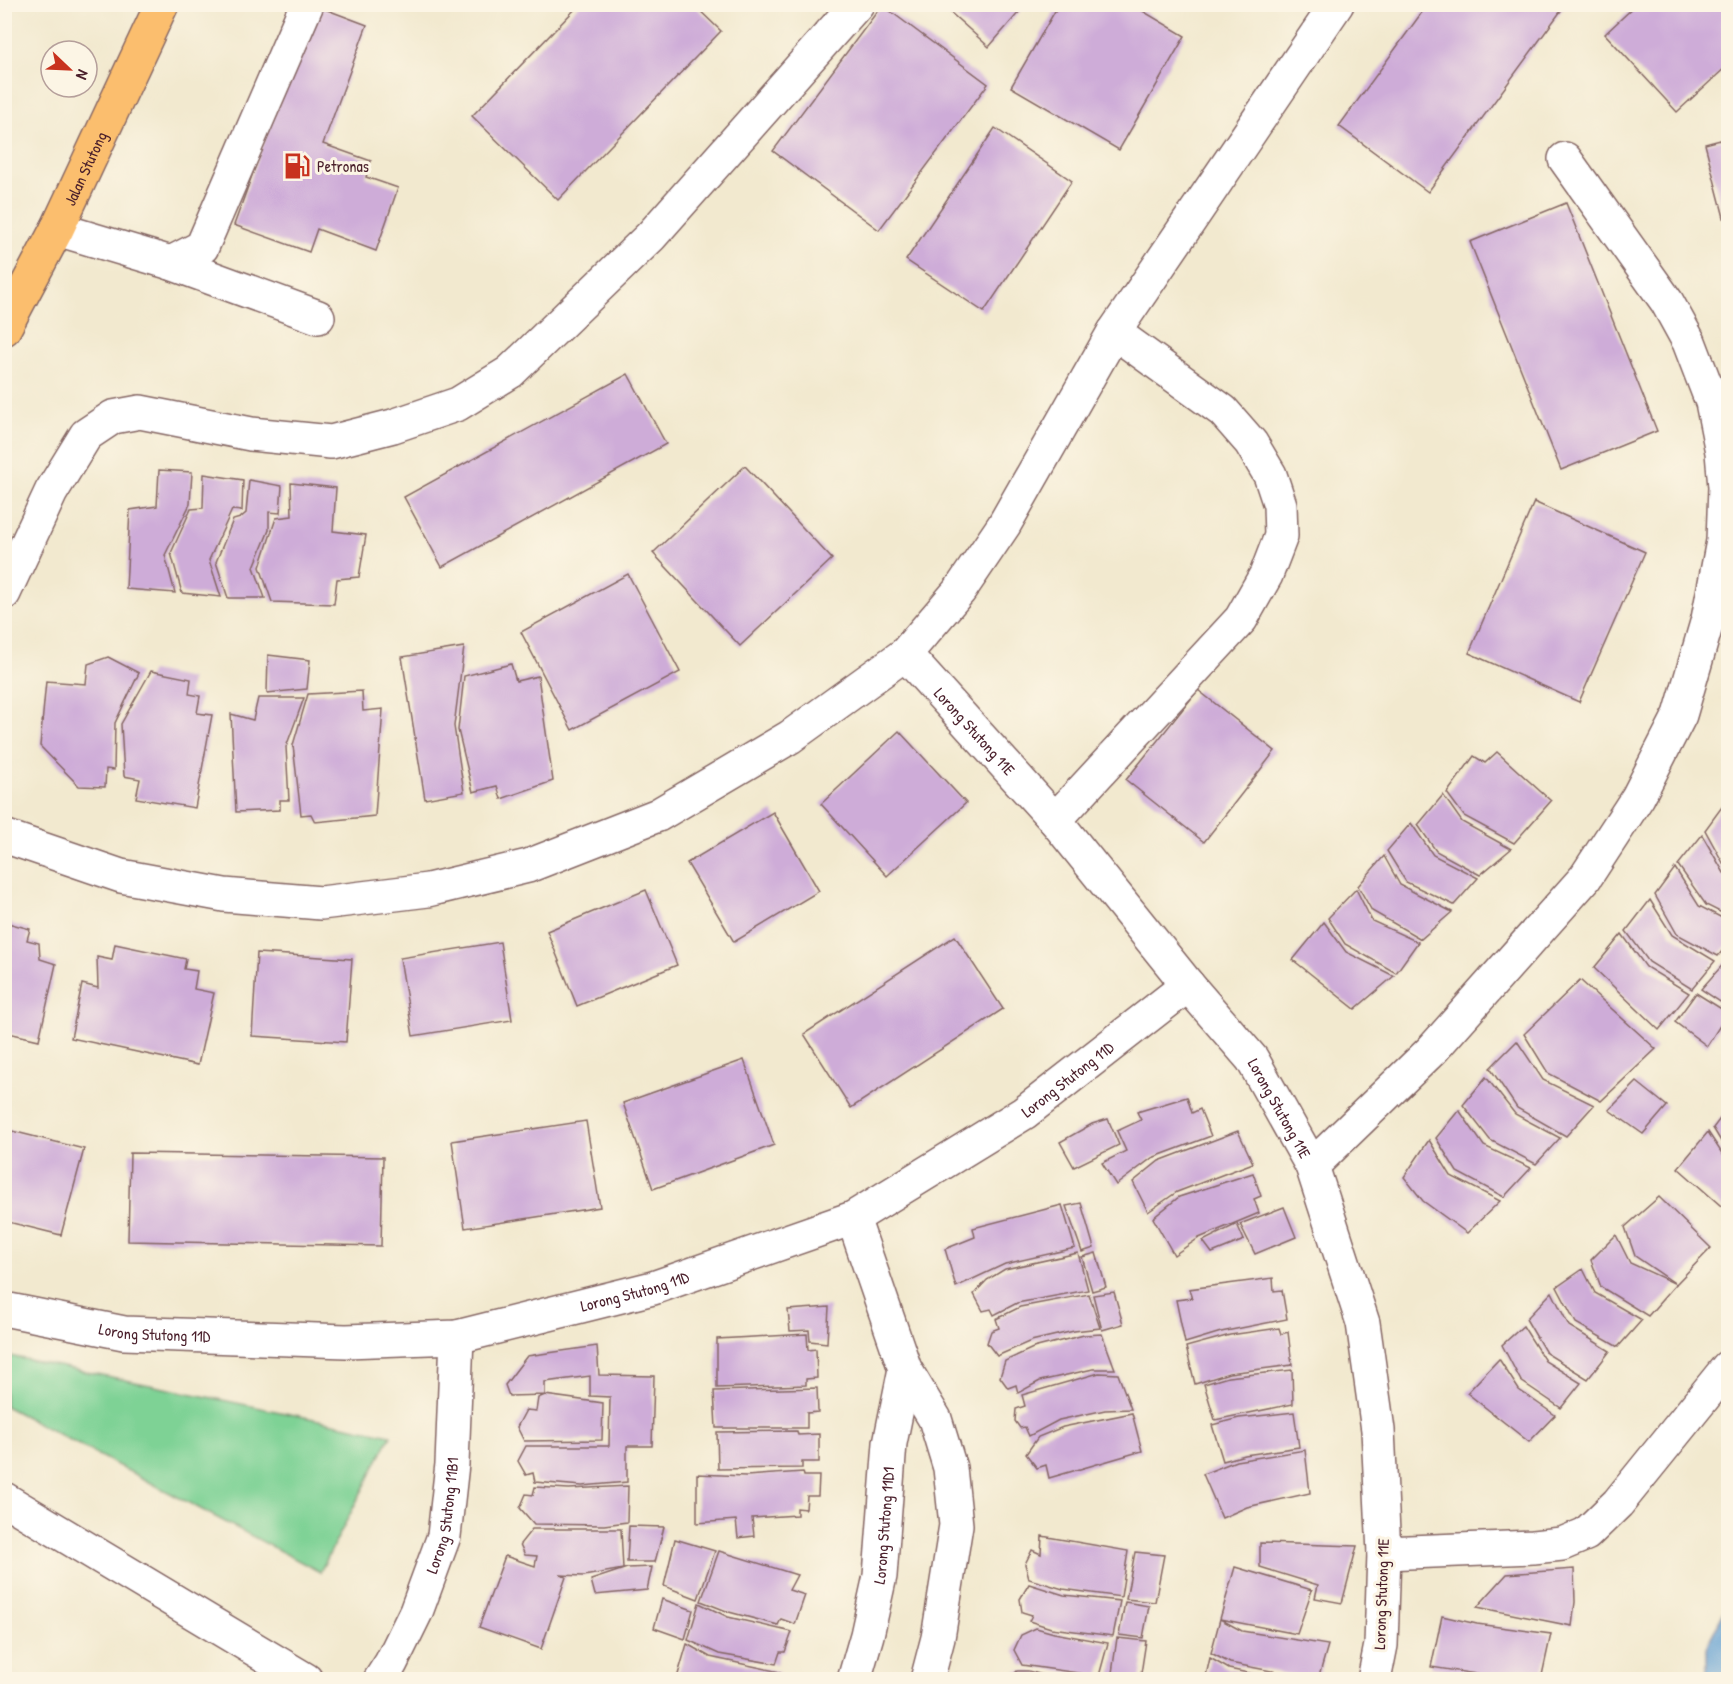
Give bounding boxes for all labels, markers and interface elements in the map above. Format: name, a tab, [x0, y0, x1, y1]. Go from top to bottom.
north arrow	[39, 39, 99, 99]
text: N	[71, 67, 95, 84]
street label: Jalan Stutong	[59, 128, 112, 209]
fuel station icon: Petronas	[282, 151, 312, 181]
place label: Petronas	[317, 155, 369, 177]
street label: Lorong Stutong 11E	[929, 683, 1020, 780]
street label: Lorong Stutong 11D	[1016, 1036, 1118, 1122]
street label: Lorong Stutong 11E	[1243, 1054, 1316, 1162]
street label: Lorong Stutong 11D	[578, 1265, 692, 1317]
street label: Lorong Stutong 11D	[97, 1317, 211, 1347]
street label: Lorong Stutong 11B1	[420, 1457, 463, 1576]
street label: Lorong Stutong 11D1	[868, 1466, 899, 1586]
street label: Lorong Stutong 11E	[1368, 1538, 1394, 1650]

